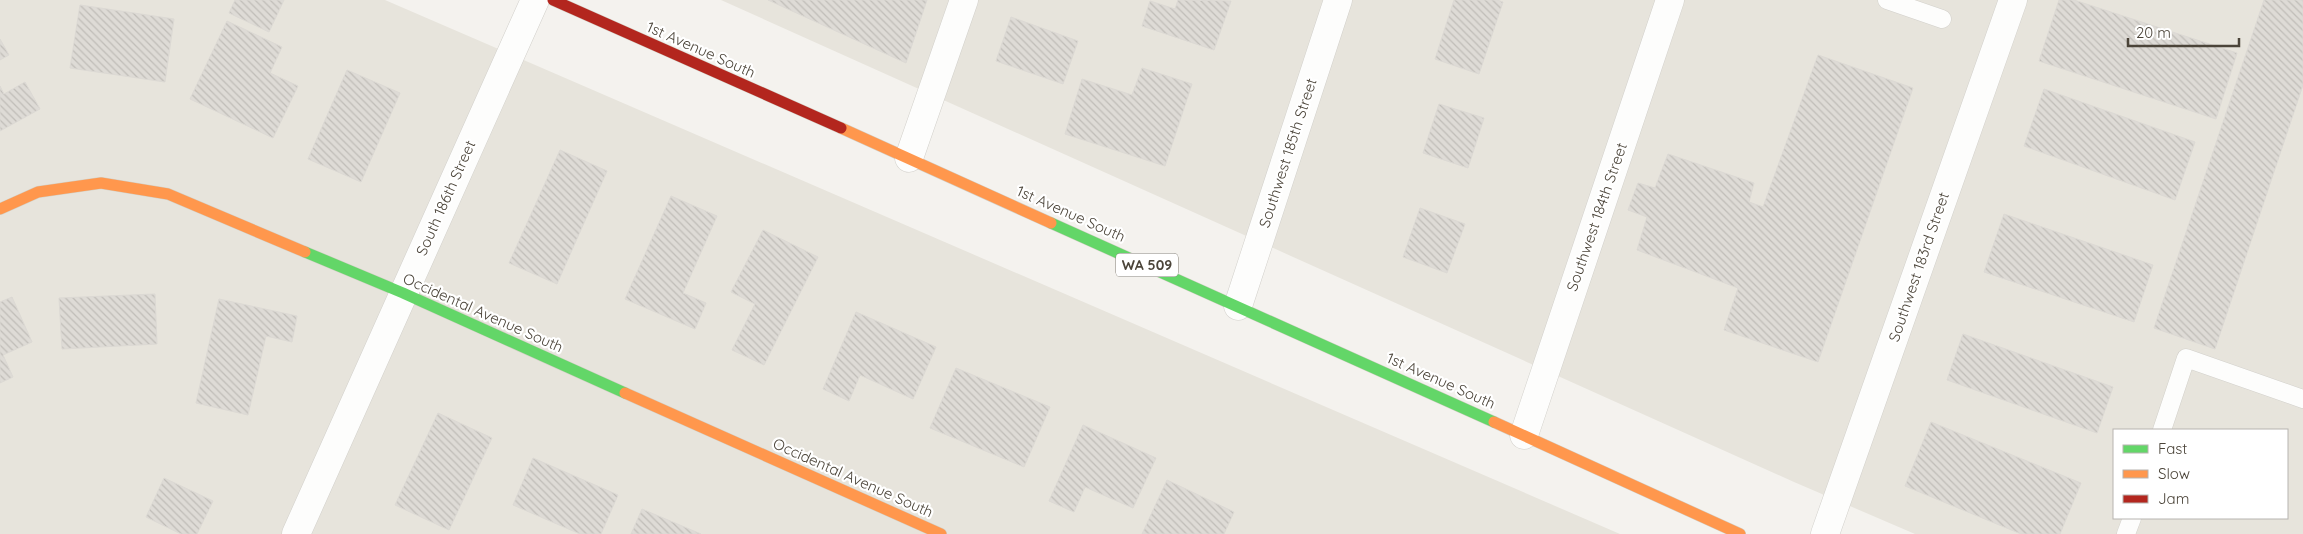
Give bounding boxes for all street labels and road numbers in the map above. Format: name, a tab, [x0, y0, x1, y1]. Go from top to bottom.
street label: 1st Avenue South	[644, 17, 758, 82]
street label: Southwest 185th Street	[1254, 76, 1321, 230]
street label: South 186th Street	[412, 137, 479, 258]
street label: Southwest 184th Street	[1562, 140, 1631, 294]
street label: 1st Avenue South	[1014, 181, 1128, 246]
street label: Southwest 183rd Street	[1884, 190, 1953, 344]
road number: WA 509	[1116, 254, 1178, 276]
street label: Occidental Avenue South	[400, 269, 566, 356]
street label: 1st Avenue South	[1384, 348, 1498, 413]
street label: Occidental Avenue South	[770, 434, 936, 521]

